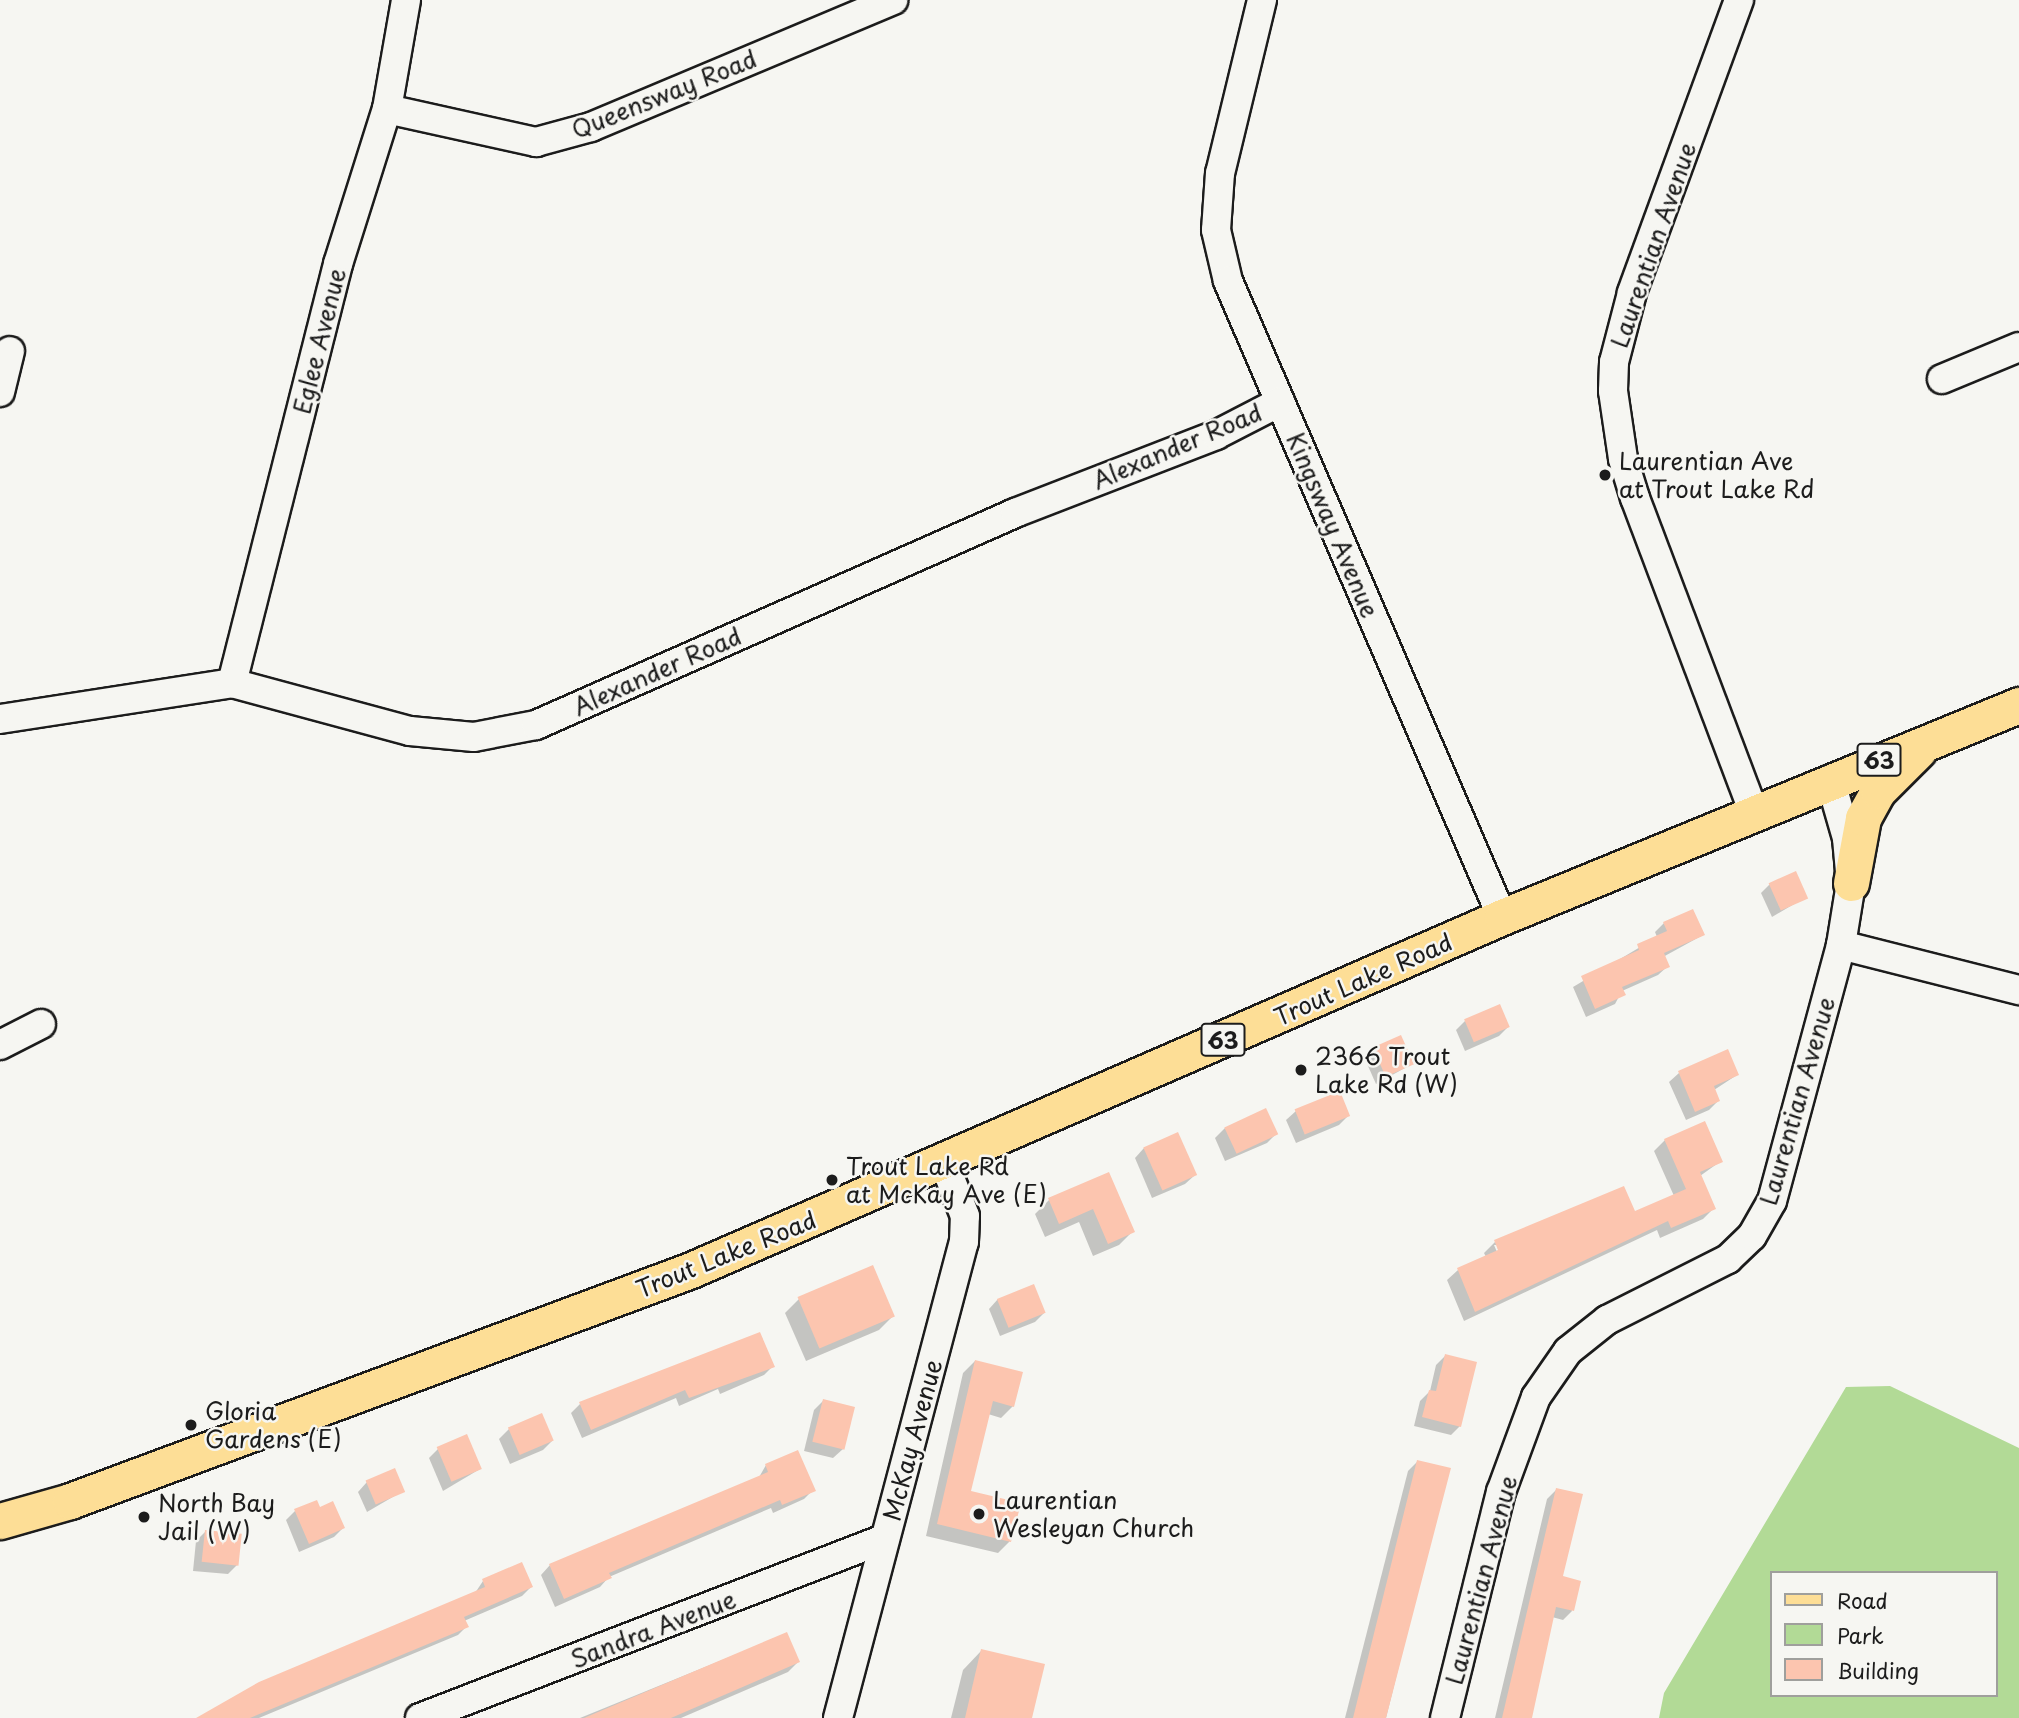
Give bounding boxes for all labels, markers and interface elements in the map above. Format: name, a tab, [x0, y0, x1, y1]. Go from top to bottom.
street label: Queensway Road	[567, 44, 761, 144]
street label: Laurentian Avenue	[1604, 139, 1702, 351]
street label: Eglee Avenue	[287, 265, 351, 417]
street label: Alexander Road	[1088, 397, 1266, 495]
street label: Kingsway Avenue	[1281, 429, 1385, 621]
place label: Laurentian Ave at Trout Lake Rd	[1619, 447, 1815, 503]
marker: Laurentian Ave at Trout Lake Rd	[1597, 467, 1613, 483]
street label: Alexander Road	[568, 621, 746, 721]
road number: 63	[1856, 740, 1902, 780]
street label: Trout Lake Road	[1270, 927, 1456, 1031]
street label: Laurentian Avenue	[1754, 994, 1840, 1208]
road number: 63	[1200, 1021, 1246, 1060]
place label: 2366 Trout Lake Rd (W)	[1315, 1042, 1460, 1098]
marker: 2366 Trout Lake Rd (W)	[1293, 1062, 1309, 1078]
place label: Trout Lake Rd at McKay Ave (E)	[846, 1152, 1049, 1208]
marker: Trout Lake Rd at McKay Ave (E)	[824, 1172, 840, 1188]
street label: Trout Lake Road	[632, 1205, 820, 1303]
street label: McKay Avenue	[876, 1355, 948, 1525]
place label: Gloria Gardens (E)	[205, 1397, 342, 1453]
marker: Gloria Gardens (E)	[183, 1417, 199, 1433]
street label: Laurentian Avenue	[1439, 1473, 1523, 1687]
place label: Laurentian Wesleyan Church	[993, 1486, 1194, 1542]
place label: North Bay Jail (W)	[158, 1489, 277, 1545]
marker: Laurentian Wesleyan Church	[971, 1506, 987, 1522]
marker: North Bay Jail (W)	[136, 1509, 152, 1525]
legend	[1770, 1571, 1998, 1697]
street label: Sandra Avenue	[566, 1584, 740, 1674]
text: Road	[1837, 1584, 1888, 1616]
text: Park	[1837, 1619, 1884, 1651]
text: Building	[1837, 1654, 1919, 1686]

